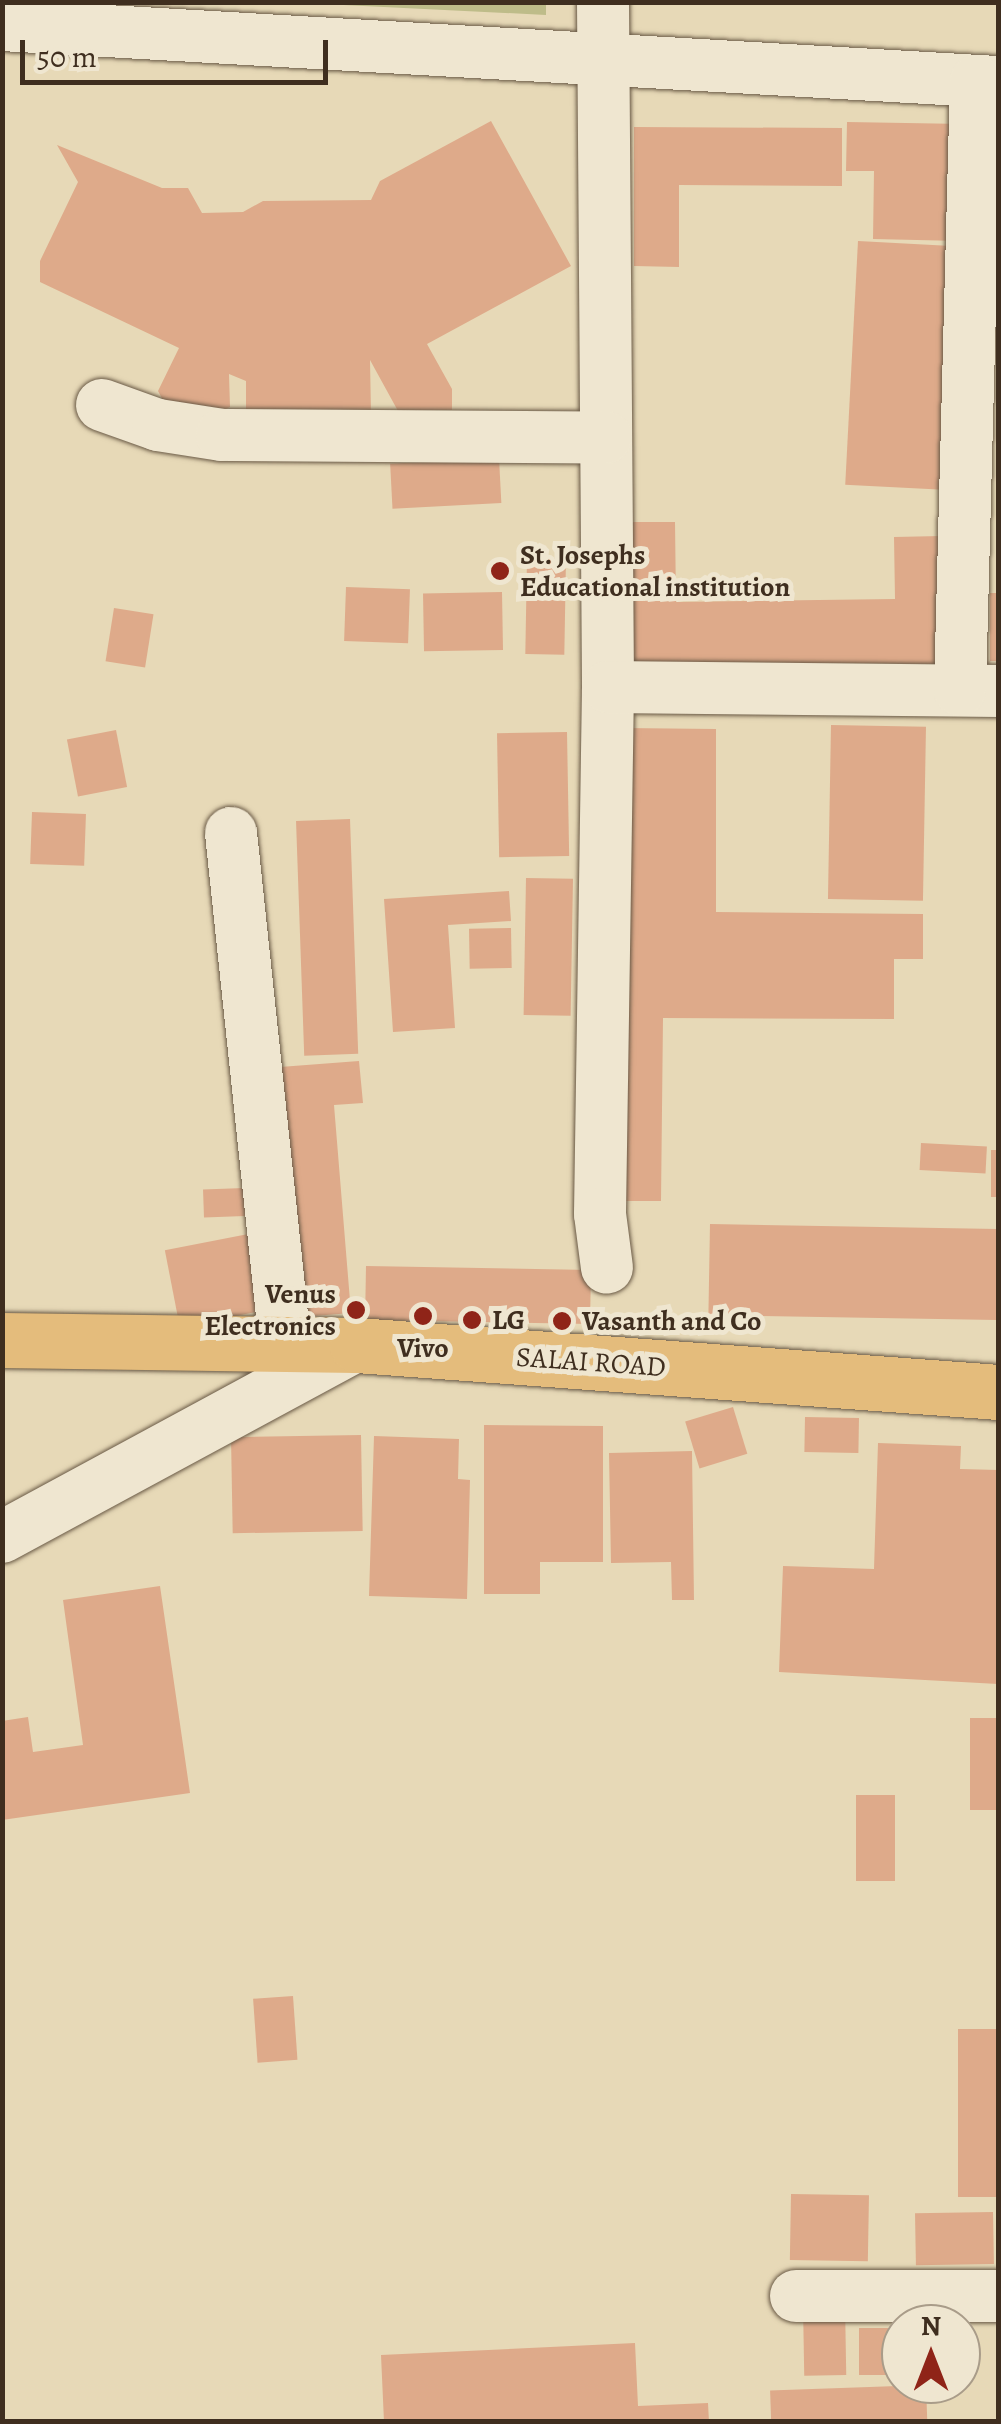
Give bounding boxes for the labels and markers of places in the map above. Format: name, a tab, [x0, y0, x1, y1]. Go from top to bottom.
place label: St. Josephs Educational institution	[520, 538, 790, 604]
marker: St. Josephs Educational institution	[489, 560, 511, 582]
place label: Venus Electronics	[204, 1277, 336, 1343]
marker: Venus Electronics	[345, 1299, 367, 1321]
place label: LG	[492, 1303, 525, 1337]
place label: Vasanth and Co	[582, 1304, 761, 1338]
marker: Vivo	[412, 1305, 434, 1327]
marker: LG	[461, 1309, 483, 1331]
marker: Vasanth and Co	[551, 1310, 573, 1332]
place label: Vivo	[397, 1331, 449, 1365]

